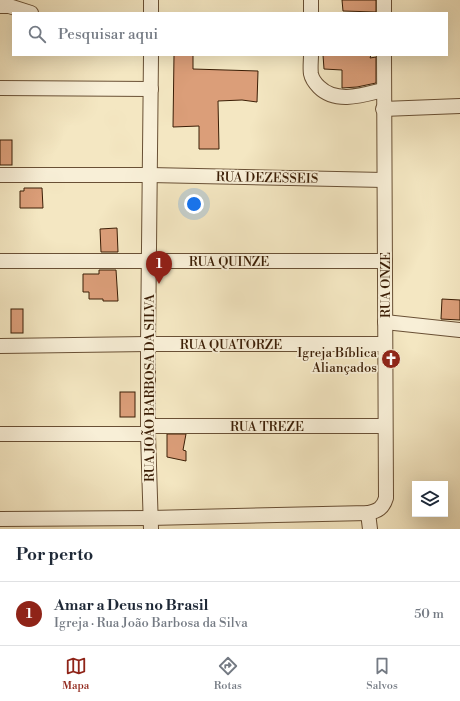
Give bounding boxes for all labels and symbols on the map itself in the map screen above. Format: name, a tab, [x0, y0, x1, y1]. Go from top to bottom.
street label: RUA DEZESSEIS	[216, 169, 318, 187]
your location	[184, 194, 204, 214]
pin: 1	[146, 251, 172, 284]
street label: RUA ONZE	[378, 252, 394, 318]
street label: RUA QUINZE	[189, 254, 269, 270]
street label: RUA JOÃO BARBOSA DA SILVA	[141, 293, 158, 482]
street label: RUA QUATORZE	[180, 337, 282, 353]
place label: Igreja Bíblica Aliançados	[297, 345, 377, 376]
church icon: Igreja Bíblica Aliançados	[380, 348, 402, 370]
street label: RUA TREZE	[230, 419, 304, 435]

